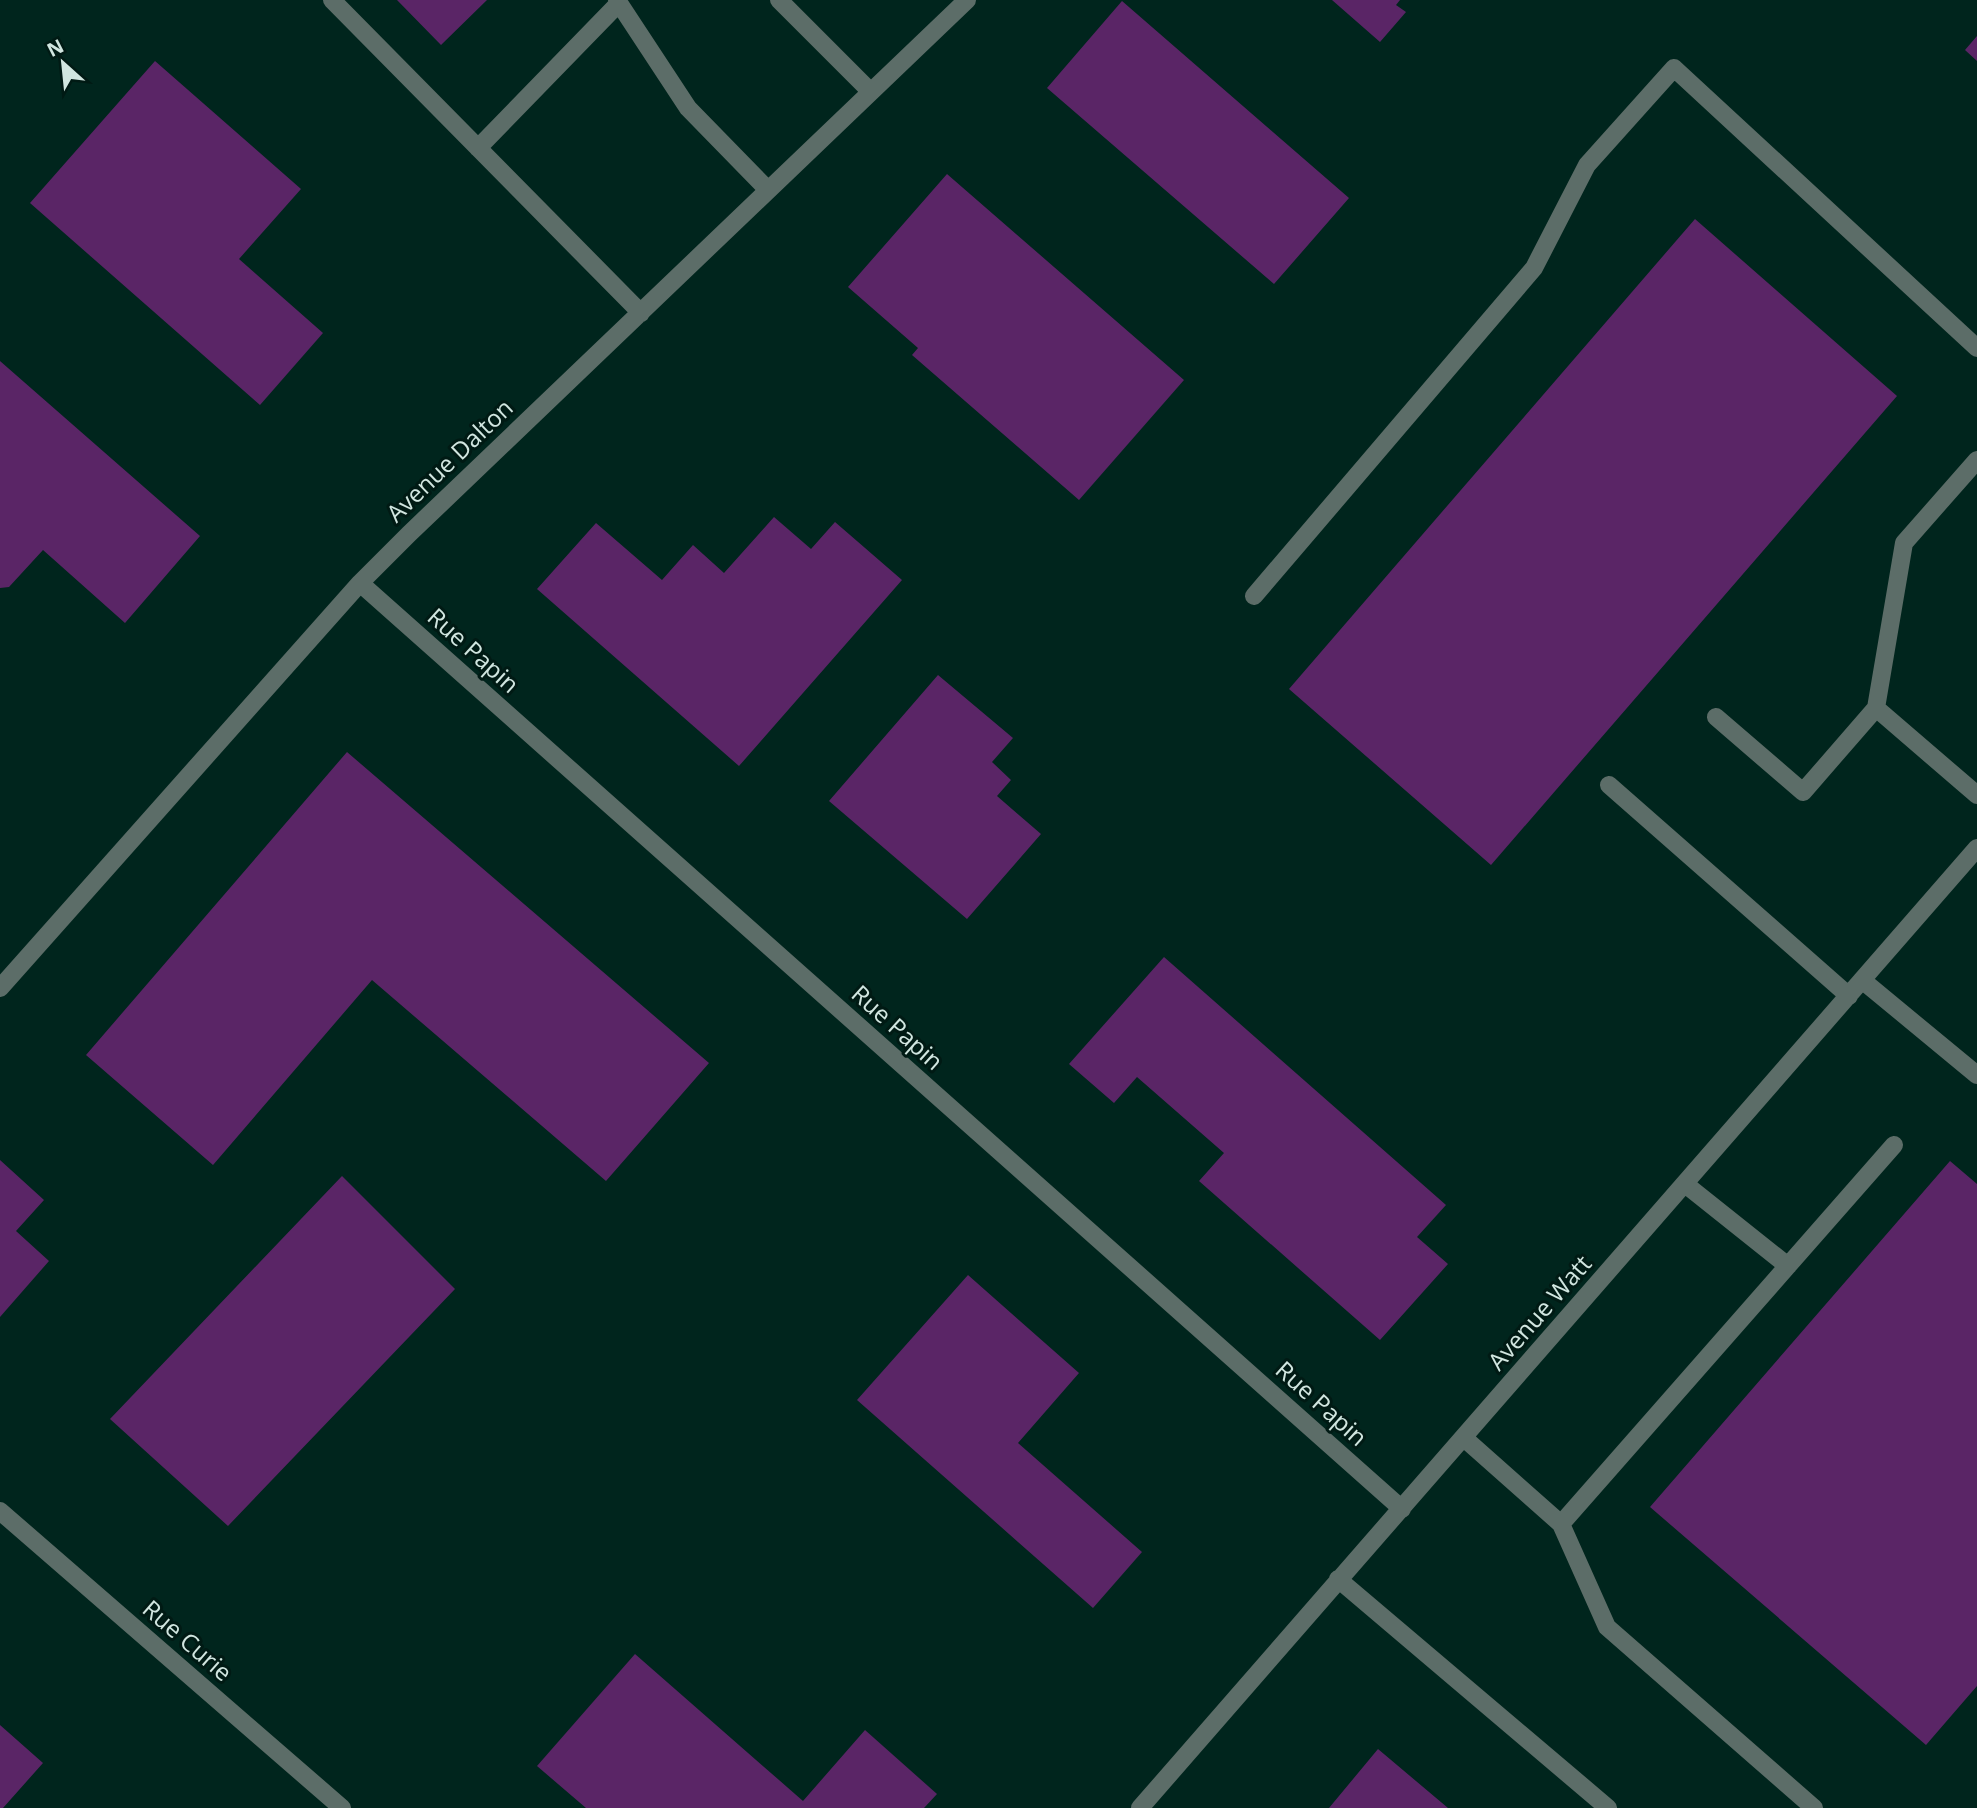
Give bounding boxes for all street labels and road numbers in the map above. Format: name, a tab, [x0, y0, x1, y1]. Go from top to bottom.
street label: Avenue Dalton	[378, 391, 520, 529]
street label: Rue Papin	[421, 600, 527, 700]
street label: Rue Papin	[845, 977, 951, 1077]
street label: Avenue Watt	[1480, 1247, 1598, 1377]
street label: Rue Papin	[1269, 1353, 1375, 1453]
street label: Rue Curie	[136, 1592, 240, 1688]

